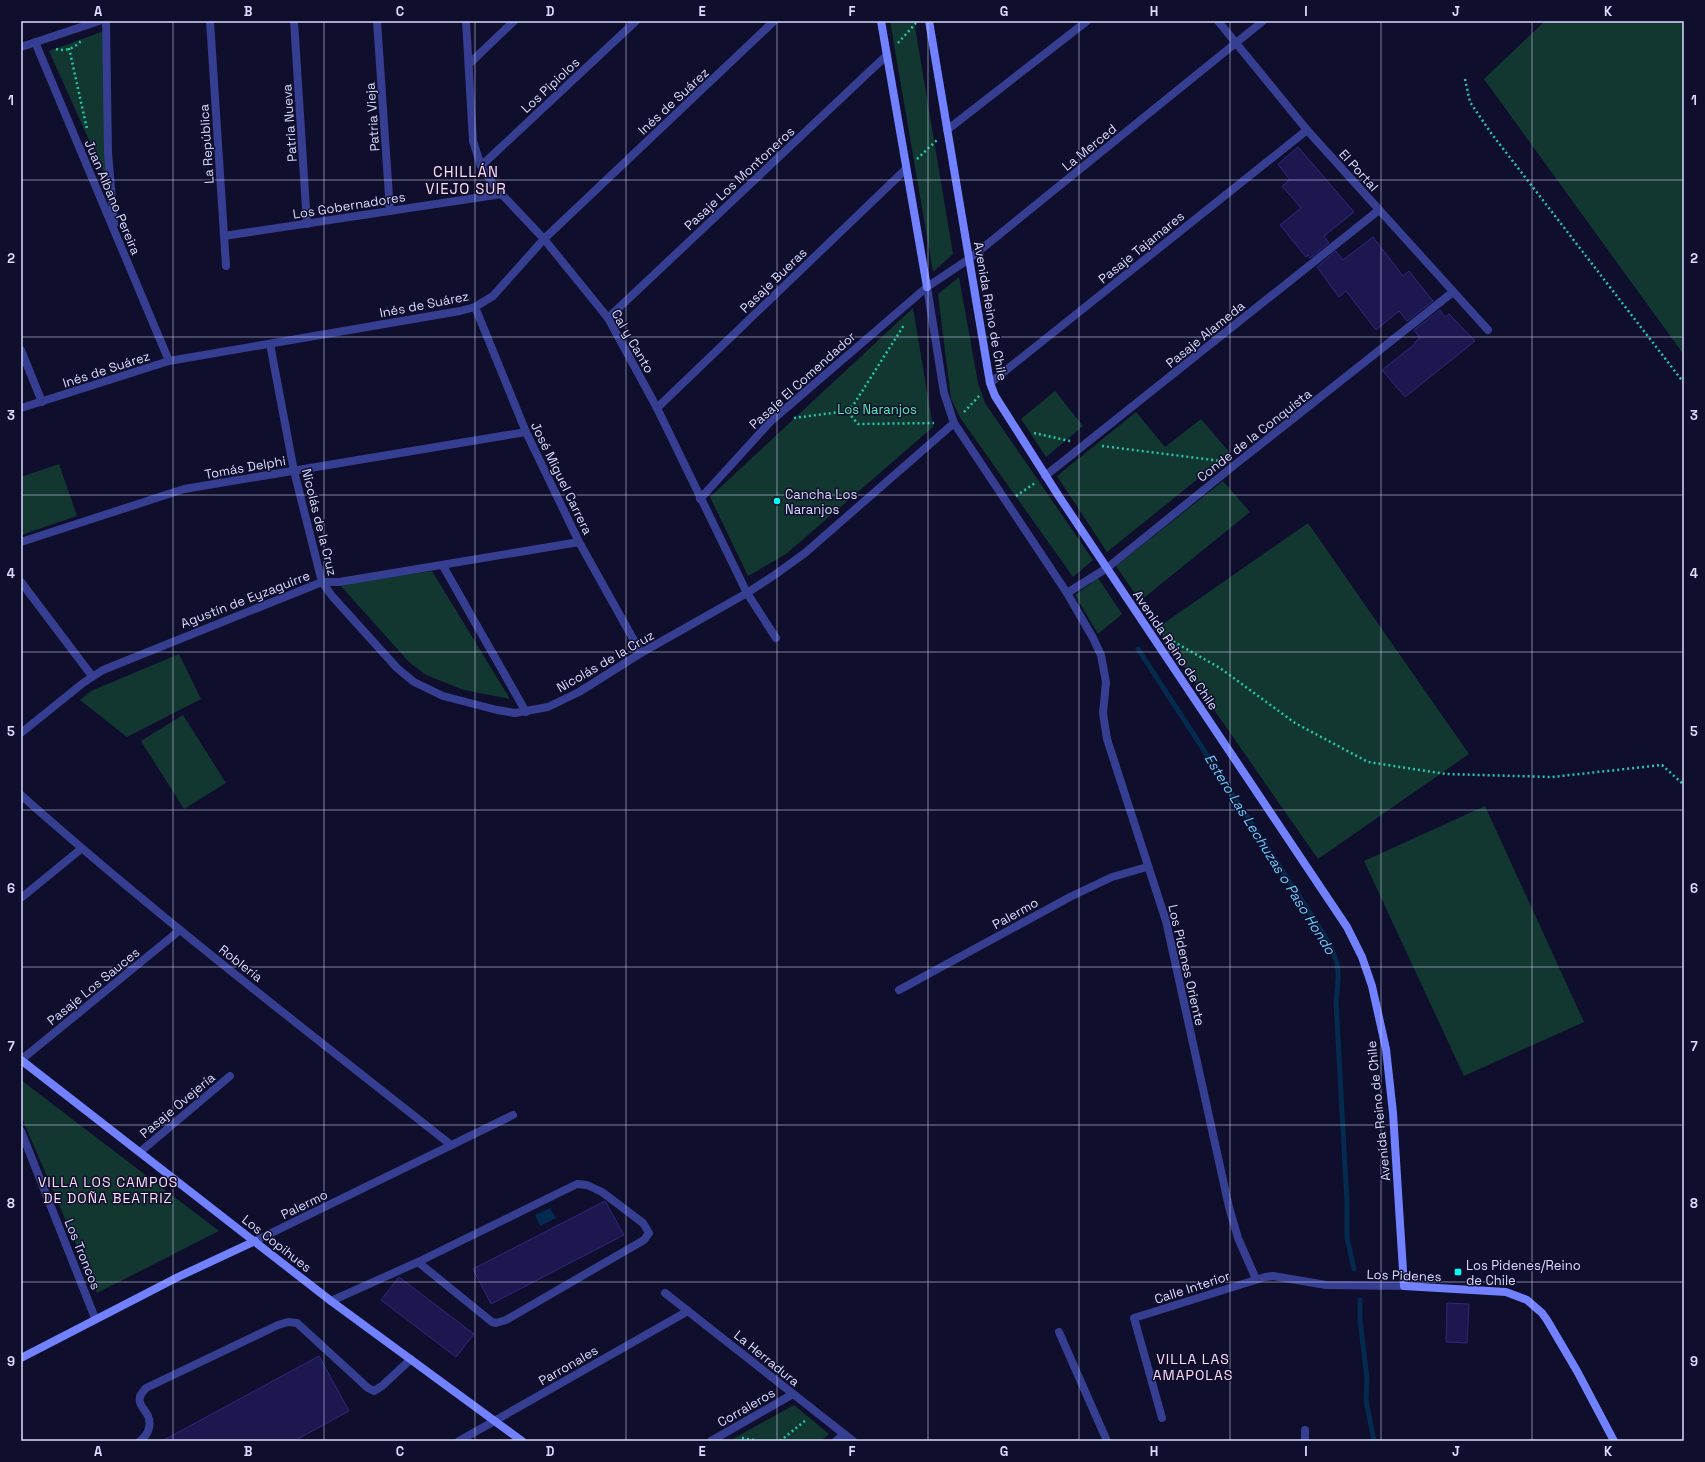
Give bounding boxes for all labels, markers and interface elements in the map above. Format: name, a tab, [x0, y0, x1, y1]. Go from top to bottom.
text: A	[94, 3, 103, 20]
text: B	[244, 3, 253, 20]
text: C	[396, 3, 404, 20]
text: D	[546, 3, 555, 20]
text: E	[698, 3, 706, 20]
text: F	[849, 3, 856, 20]
text: G	[1000, 3, 1008, 20]
text: H	[1150, 3, 1158, 20]
text: I	[1304, 3, 1308, 20]
text: J	[1452, 3, 1460, 20]
text: K	[1604, 3, 1613, 20]
street label: Los Pipiolos	[518, 54, 583, 117]
street label: Inés de Suárez	[634, 64, 712, 139]
street label: Patria Vieja	[362, 81, 383, 152]
street label: Patria Nueva	[278, 83, 301, 162]
text: 1	[8, 92, 14, 109]
text: 1	[1691, 92, 1697, 109]
street label: La República	[195, 103, 218, 185]
street label: La Merced	[1059, 120, 1120, 175]
street label: Pasaje Los Montoneros	[681, 123, 798, 234]
street label: Juan Albano Pereira	[81, 137, 145, 258]
street label: El Portal	[1335, 146, 1382, 195]
district label: CHILLÁN VIEJO SUR	[425, 162, 507, 198]
street label: Los Gobernadores	[292, 188, 407, 223]
street label: Pasaje Tajamares	[1095, 207, 1188, 287]
street label: Avenida Reino de Chile	[970, 240, 1011, 382]
street label: Pasaje Bueras	[736, 244, 811, 317]
text: 2	[7, 250, 15, 267]
text: 2	[1690, 250, 1698, 267]
street label: Inés de Suárez	[378, 287, 470, 321]
street label: Pasaje Alameda	[1162, 297, 1249, 372]
street label: Cal y Canto	[607, 306, 658, 376]
street label: Pasaje El Comendador	[745, 328, 859, 433]
street label: Inés de Suárez	[60, 347, 152, 392]
street label: Conde de la Conquista	[1193, 385, 1316, 486]
park label: Los Naranjos	[837, 401, 917, 418]
text: 3	[7, 407, 15, 424]
text: 3	[1690, 407, 1698, 424]
street label: José Miguel Carrera	[527, 419, 596, 538]
street label: Tomás Delphi	[203, 452, 287, 483]
street label: Nicolás de la Cruz	[298, 467, 341, 578]
place label: Cancha Los Naranjos	[785, 486, 857, 518]
marker: Cancha Los Naranjos	[772, 496, 782, 506]
text: 4	[7, 565, 15, 582]
text: 4	[1690, 565, 1698, 582]
street label: Agustín de Eyzaguirre	[178, 567, 312, 632]
street label: Avenida Reino de Chile	[1129, 587, 1222, 713]
street label: Nicolás de la Cruz	[553, 627, 657, 696]
text: 5	[7, 723, 15, 740]
text: 5	[1690, 723, 1698, 740]
water label: Estero Las Lechuzas o Paso Hondo	[1201, 750, 1340, 958]
text: 6	[7, 880, 15, 897]
text: 6	[1690, 880, 1698, 897]
street label: Palermo	[989, 894, 1041, 933]
street label: Los Pidenes Oriente	[1164, 903, 1209, 1027]
street label: Roblería	[215, 941, 266, 986]
street label: Pasaje Los Sauces	[43, 944, 143, 1029]
text: 7	[7, 1038, 15, 1055]
text: 7	[1690, 1038, 1698, 1055]
street label: Avenida Reino de Chile	[1363, 1040, 1394, 1182]
street label: Pasaje Ovejería	[136, 1069, 219, 1142]
district label: VILLA LOS CAMPOS DE DOÑA BEATRIZ	[38, 1173, 178, 1207]
street label: Palermo	[278, 1186, 330, 1223]
text: 8	[7, 1195, 15, 1212]
text: 8	[1690, 1195, 1698, 1212]
street label: Los Copihues	[239, 1211, 315, 1276]
street label: Los Troncos	[61, 1216, 105, 1292]
place label: Los Pidenes/Reino de Chile	[1466, 1257, 1581, 1289]
street label: Los Pidenes	[1366, 1266, 1442, 1285]
street label: Calle Interior	[1152, 1267, 1232, 1308]
marker: Los Pidenes/Reino de Chile	[1453, 1267, 1463, 1277]
street label: La Herradura	[730, 1327, 803, 1390]
street label: Parronales	[535, 1342, 601, 1389]
district label: VILLA LAS AMAPOLAS	[1153, 1350, 1233, 1384]
text: 9	[7, 1353, 15, 1370]
text: 9	[1690, 1353, 1698, 1370]
street label: Corraleros	[714, 1384, 778, 1431]
text: A	[94, 1443, 103, 1460]
text: B	[244, 1443, 253, 1460]
text: C	[396, 1443, 404, 1460]
text: D	[546, 1443, 555, 1460]
text: E	[698, 1443, 706, 1460]
text: F	[849, 1443, 856, 1460]
text: G	[1000, 1443, 1008, 1460]
text: H	[1150, 1443, 1158, 1460]
text: I	[1304, 1443, 1308, 1460]
text: J	[1452, 1443, 1460, 1460]
text: K	[1604, 1443, 1613, 1460]

